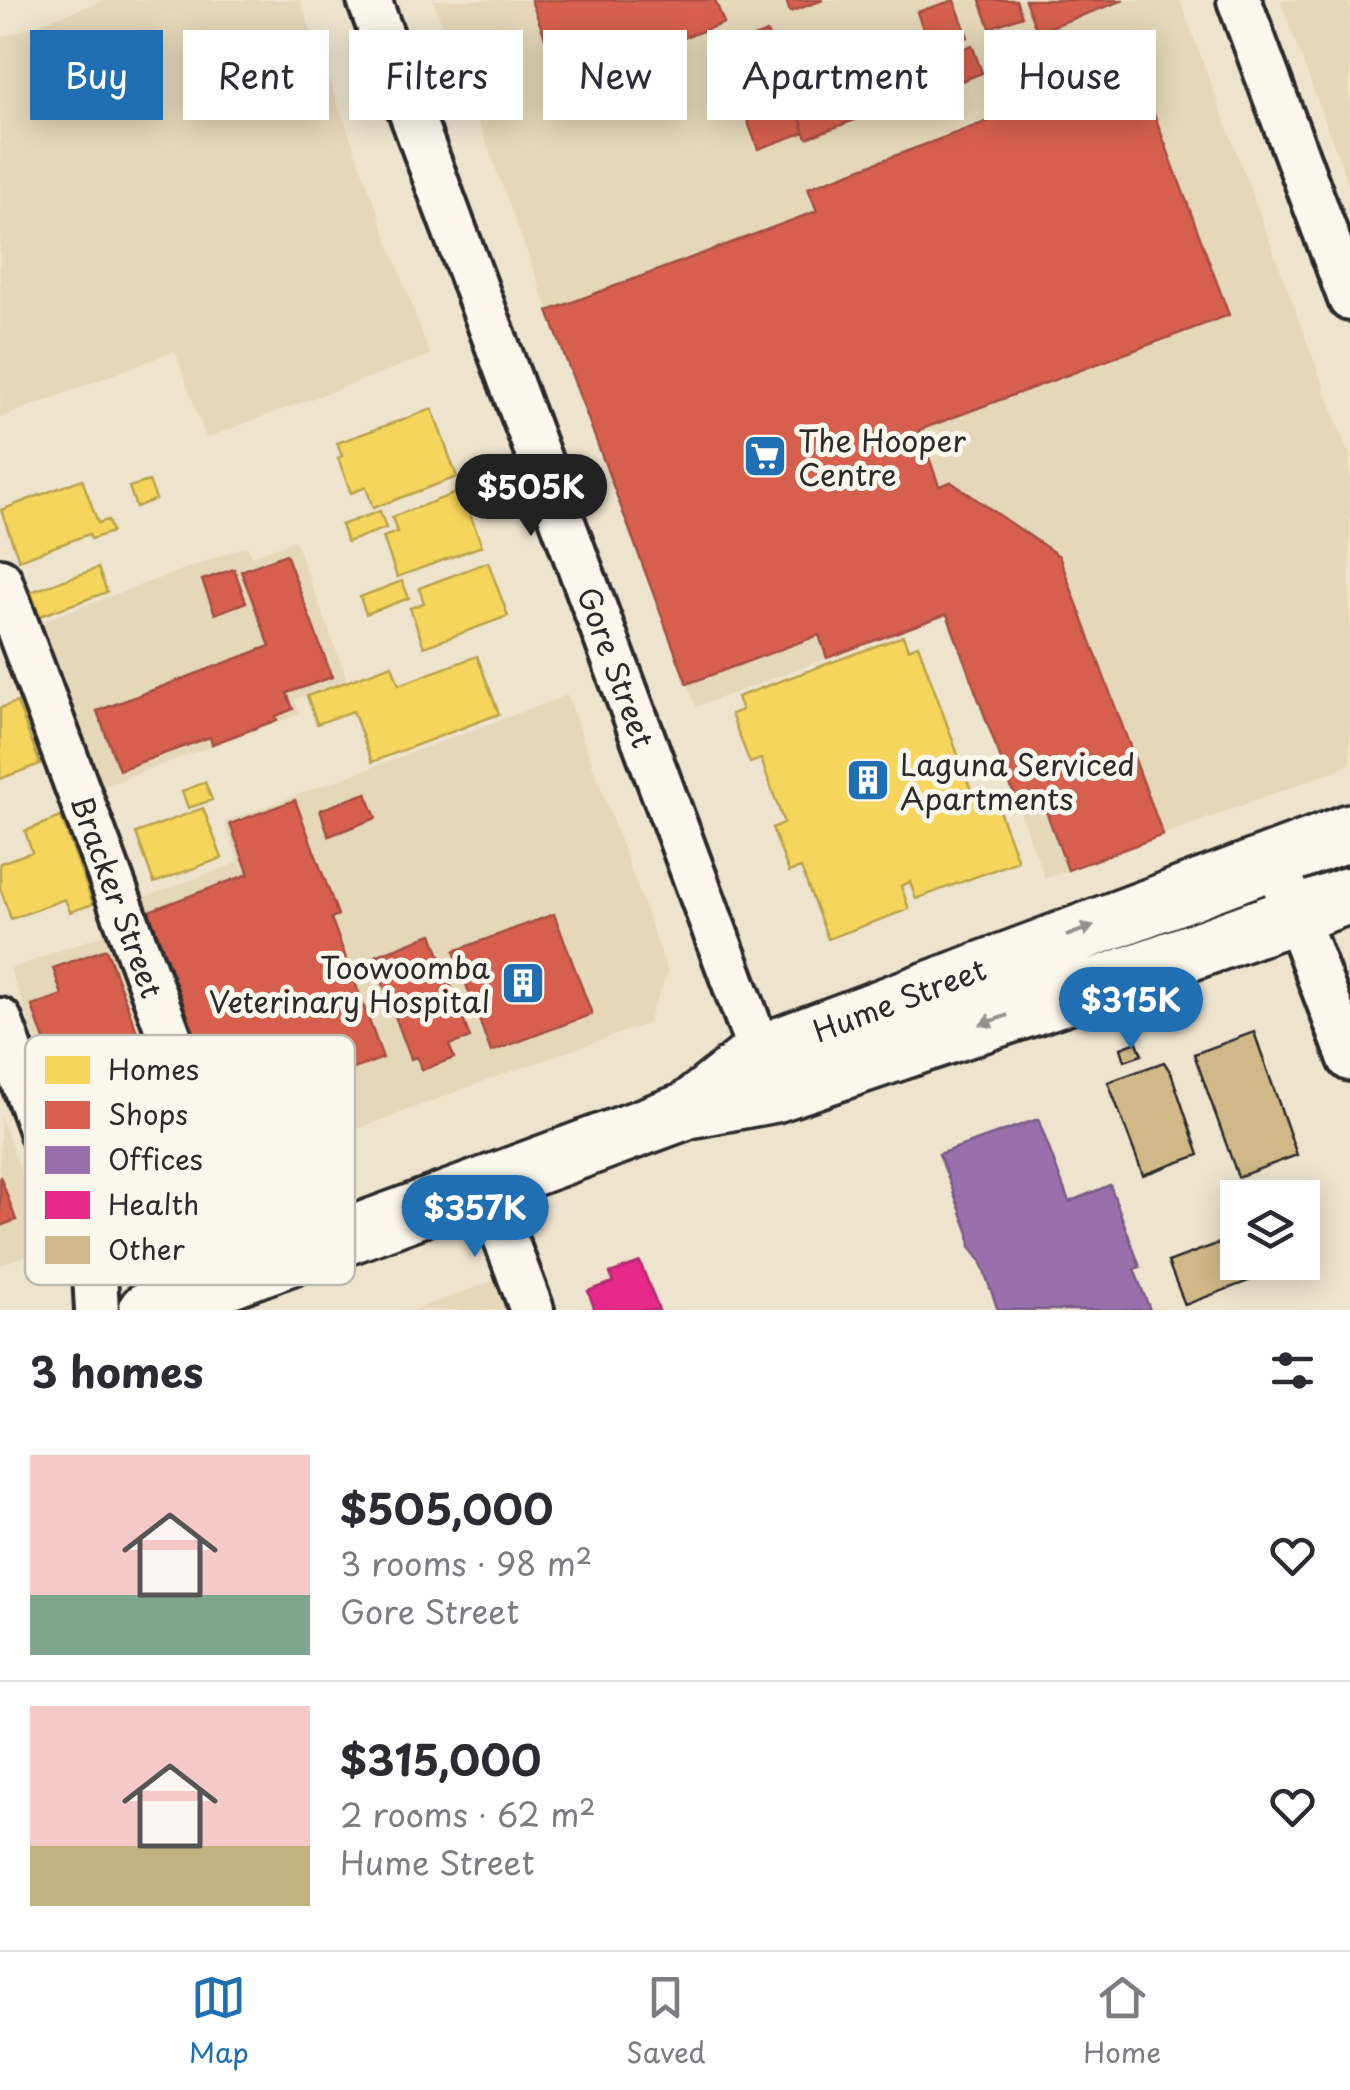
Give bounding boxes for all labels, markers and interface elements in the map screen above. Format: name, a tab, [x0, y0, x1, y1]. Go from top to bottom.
chip: Buy	[30, 30, 163, 120]
chip: Rent	[183, 30, 329, 120]
chip: Filters	[349, 30, 523, 120]
chip: New	[543, 30, 687, 120]
chip: Apartment	[707, 30, 964, 120]
chip: House	[984, 30, 1156, 120]
place label: The Hooper Centre	[798, 417, 966, 496]
supermarket icon: The Hooper Centre	[742, 433, 788, 479]
pin: $505K	[461, 454, 601, 539]
text: $505K	[477, 462, 585, 510]
street label: Gore Street	[567, 580, 667, 754]
place label: Laguna Serviced Apartments	[900, 741, 1135, 820]
building icon: Laguna Serviced Apartments	[845, 757, 891, 803]
street label: Bracker Street	[60, 788, 176, 1004]
one-way arrow	[1066, 923, 1096, 938]
place label: Toowoomba Veterinary Hospital	[209, 944, 490, 1023]
street label: Hume Street	[806, 945, 992, 1053]
building icon: Toowoomba Veterinary Hospital	[500, 960, 546, 1006]
pin: $315K	[1061, 967, 1201, 1052]
text: $315K	[1081, 975, 1181, 1023]
one-way arrow	[979, 1014, 1009, 1029]
legend	[25, 1035, 355, 1285]
text: Homes	[108, 1047, 199, 1090]
text: Shops	[108, 1092, 188, 1135]
text: Offices	[108, 1137, 203, 1180]
pin: $357K	[405, 1175, 545, 1260]
map controls	[1220, 1180, 1320, 1280]
button: layers	[1220, 1180, 1320, 1280]
text: Health	[108, 1182, 199, 1225]
text: $357K	[424, 1183, 526, 1231]
text: Other	[108, 1227, 185, 1270]
text: 3 homes	[30, 1339, 203, 1402]
icon: filters	[1265, 1343, 1320, 1398]
text: $505,000	[340, 1476, 553, 1539]
icon: home	[110, 1495, 230, 1615]
icon: heart	[1265, 1528, 1320, 1583]
text: 3 rooms · 98 m²	[340, 1539, 592, 1587]
text: Gore Street	[340, 1587, 519, 1635]
text: $315,000	[340, 1727, 541, 1790]
icon: home	[110, 1746, 230, 1866]
icon: heart	[1265, 1779, 1320, 1834]
text: 2 rooms · 62 m²	[340, 1790, 596, 1838]
text: Hume Street	[340, 1838, 535, 1886]
tab: Map	[189, 1970, 249, 2073]
tab: Saved	[626, 1970, 706, 2073]
tab: Home	[1083, 1970, 1161, 2073]

